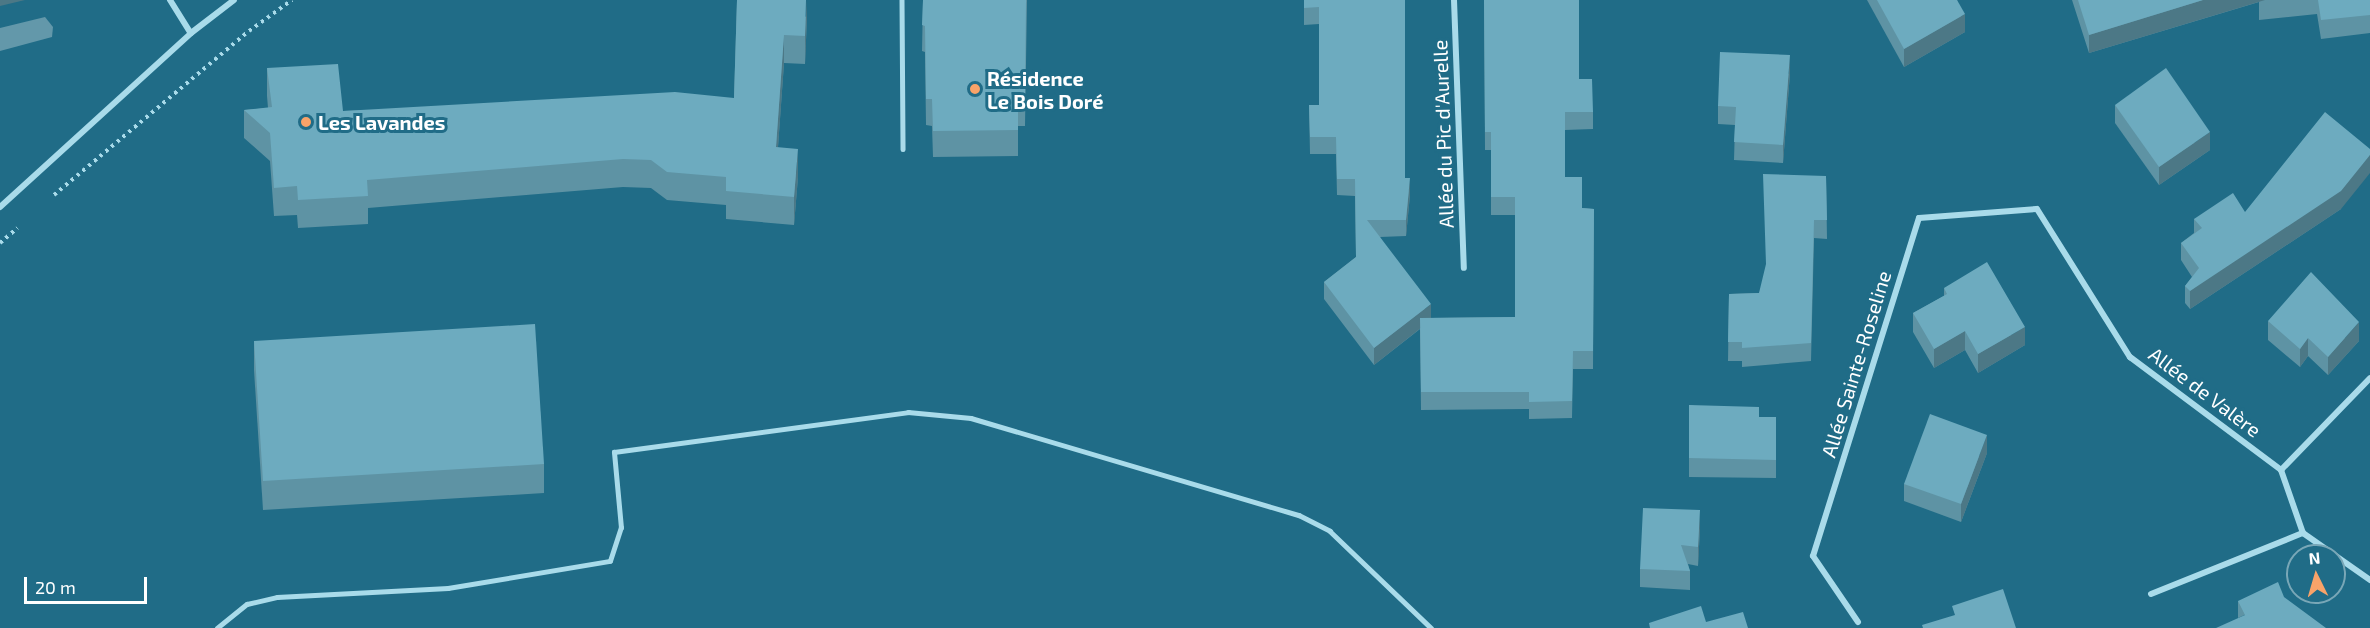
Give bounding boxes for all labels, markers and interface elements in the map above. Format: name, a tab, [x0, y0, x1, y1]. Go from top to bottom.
street label: Allée du Pic d'Aurelle	[1428, 39, 1458, 229]
place label: Résidence Le Bois Doré	[987, 66, 1103, 113]
marker: Résidence Le Bois Doré	[968, 82, 982, 96]
place label: Les Lavandes	[318, 110, 445, 134]
marker: Les Lavandes	[299, 115, 313, 129]
street label: Allée Sainte-Roseline	[1816, 268, 1896, 460]
street label: Allée de Valère	[2144, 342, 2266, 442]
north arrow	[2286, 544, 2346, 604]
text: N	[2308, 548, 2321, 568]
scale bar	[27, 565, 150, 603]
text: 20 m	[35, 576, 76, 598]

